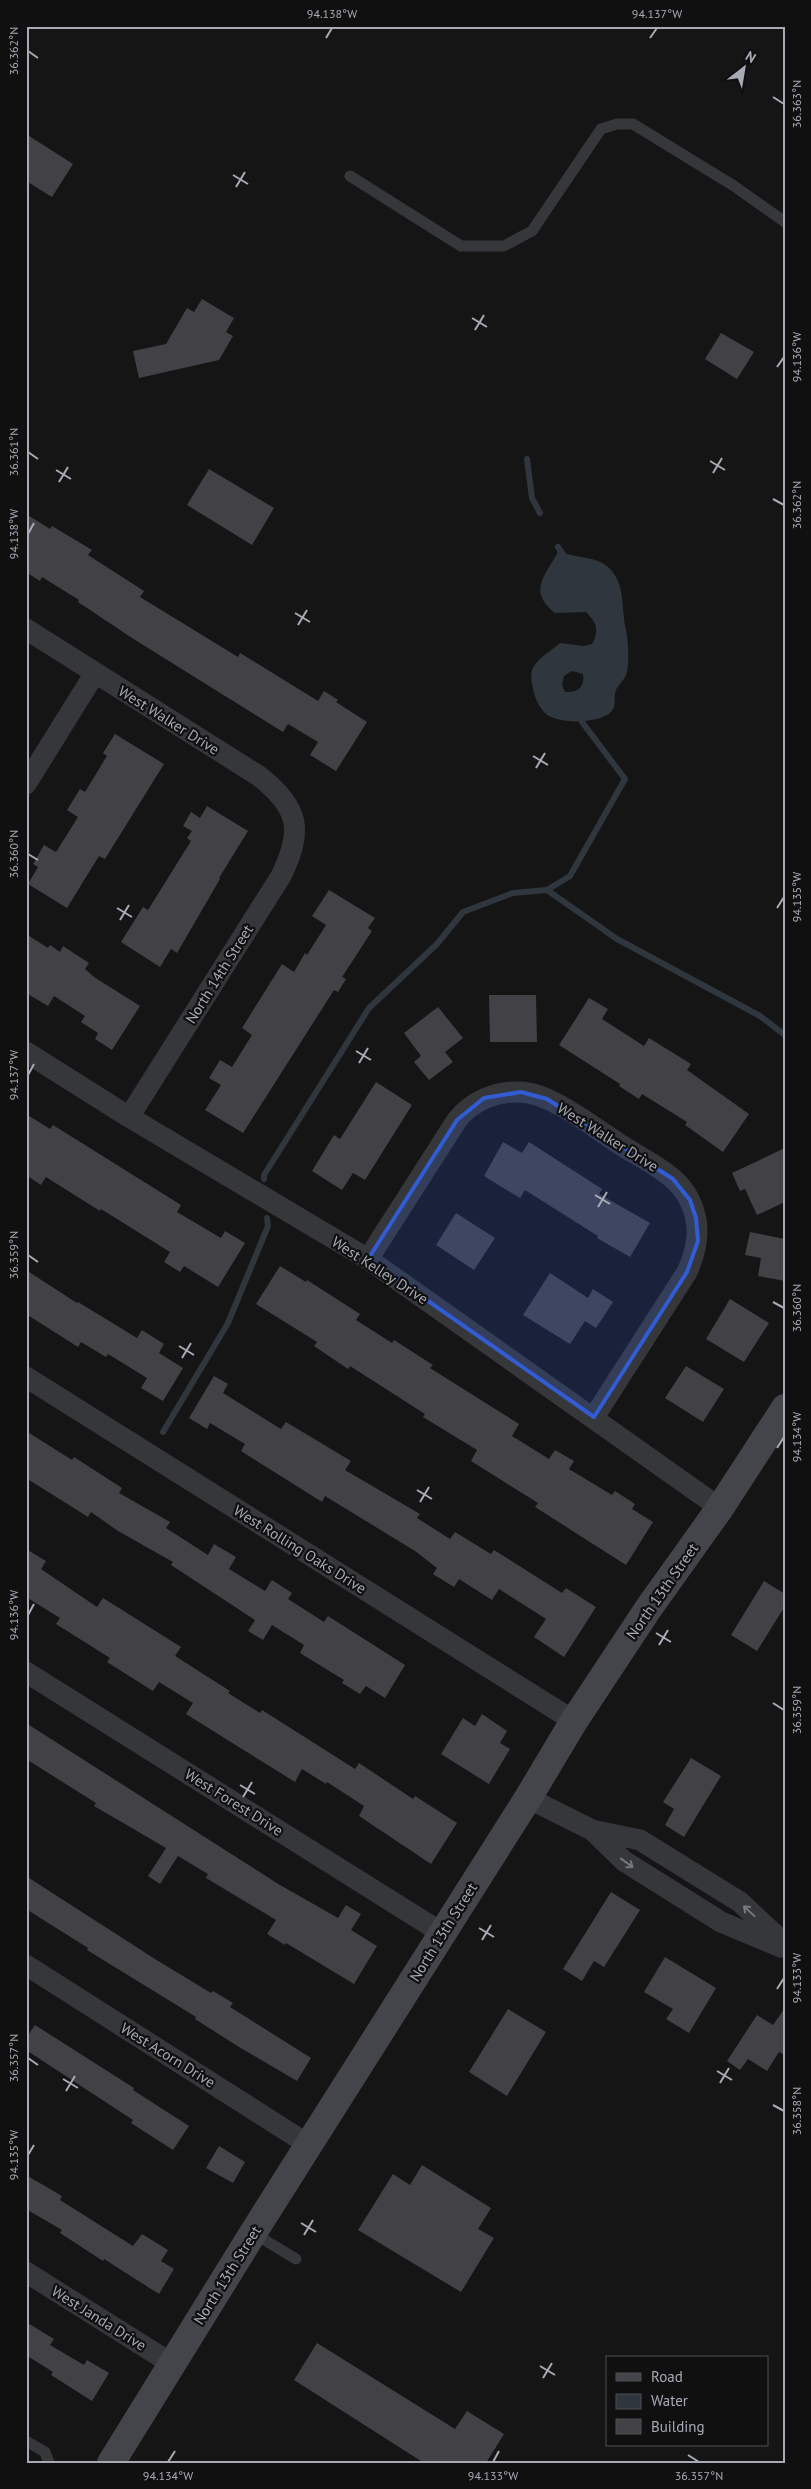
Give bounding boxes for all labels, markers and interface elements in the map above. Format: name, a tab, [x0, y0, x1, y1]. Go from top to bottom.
text: 94.138°W	[307, 6, 357, 21]
text: 94.137°W	[632, 6, 682, 21]
text: 36.362°N	[6, 27, 21, 75]
north arrow	[718, 42, 768, 92]
text: N	[742, 47, 759, 67]
text: 36.363°N	[789, 80, 804, 128]
text: 94.136°W	[789, 332, 804, 382]
text: 36.361°N	[6, 428, 21, 476]
text: 36.362°N	[789, 481, 804, 529]
text: 94.138°W	[6, 509, 21, 559]
street label: West Walker Drive	[115, 681, 223, 759]
text: 36.360°N	[6, 830, 21, 878]
text: 94.135°W	[789, 872, 804, 922]
street label: North 14th Street	[181, 921, 257, 1027]
text: 94.137°W	[6, 1050, 21, 1100]
street label: West Walker Drive	[554, 1098, 662, 1176]
text: 36.359°N	[6, 1231, 21, 1279]
street label: West Kelley Drive	[328, 1232, 432, 1308]
text: 36.360°N	[789, 1284, 804, 1332]
text: 94.134°W	[789, 1412, 804, 1462]
street label: West Rolling Oaks Drive	[230, 1500, 370, 1598]
street label: North 13th Street	[622, 1539, 702, 1643]
text: 94.136°W	[6, 1590, 21, 1640]
text: 36.359°N	[789, 1686, 804, 1734]
street label: West Forest Drive	[181, 1764, 287, 1840]
one-way arrow	[620, 1857, 634, 1868]
street label: North 13th Street	[405, 1879, 481, 1985]
one-way arrow	[743, 1905, 756, 1917]
text: 94.133°W	[789, 1953, 804, 2003]
street label: West Acorn Drive	[117, 2018, 219, 2092]
text: 36.357°N	[6, 2034, 21, 2082]
text: 36.358°N	[789, 2087, 804, 2135]
text: 94.135°W	[6, 2130, 21, 2180]
street label: North 13th Street	[189, 2222, 265, 2328]
street label: West Janda Drive	[48, 2281, 150, 2355]
legend	[606, 2356, 768, 2446]
text: Road	[651, 2367, 683, 2386]
text: Water	[651, 2391, 688, 2410]
text: Building	[651, 2417, 705, 2436]
text: 94.134°W	[143, 2468, 193, 2483]
text: 94.133°W	[468, 2468, 518, 2483]
text: 36.357°N	[675, 2468, 723, 2483]

